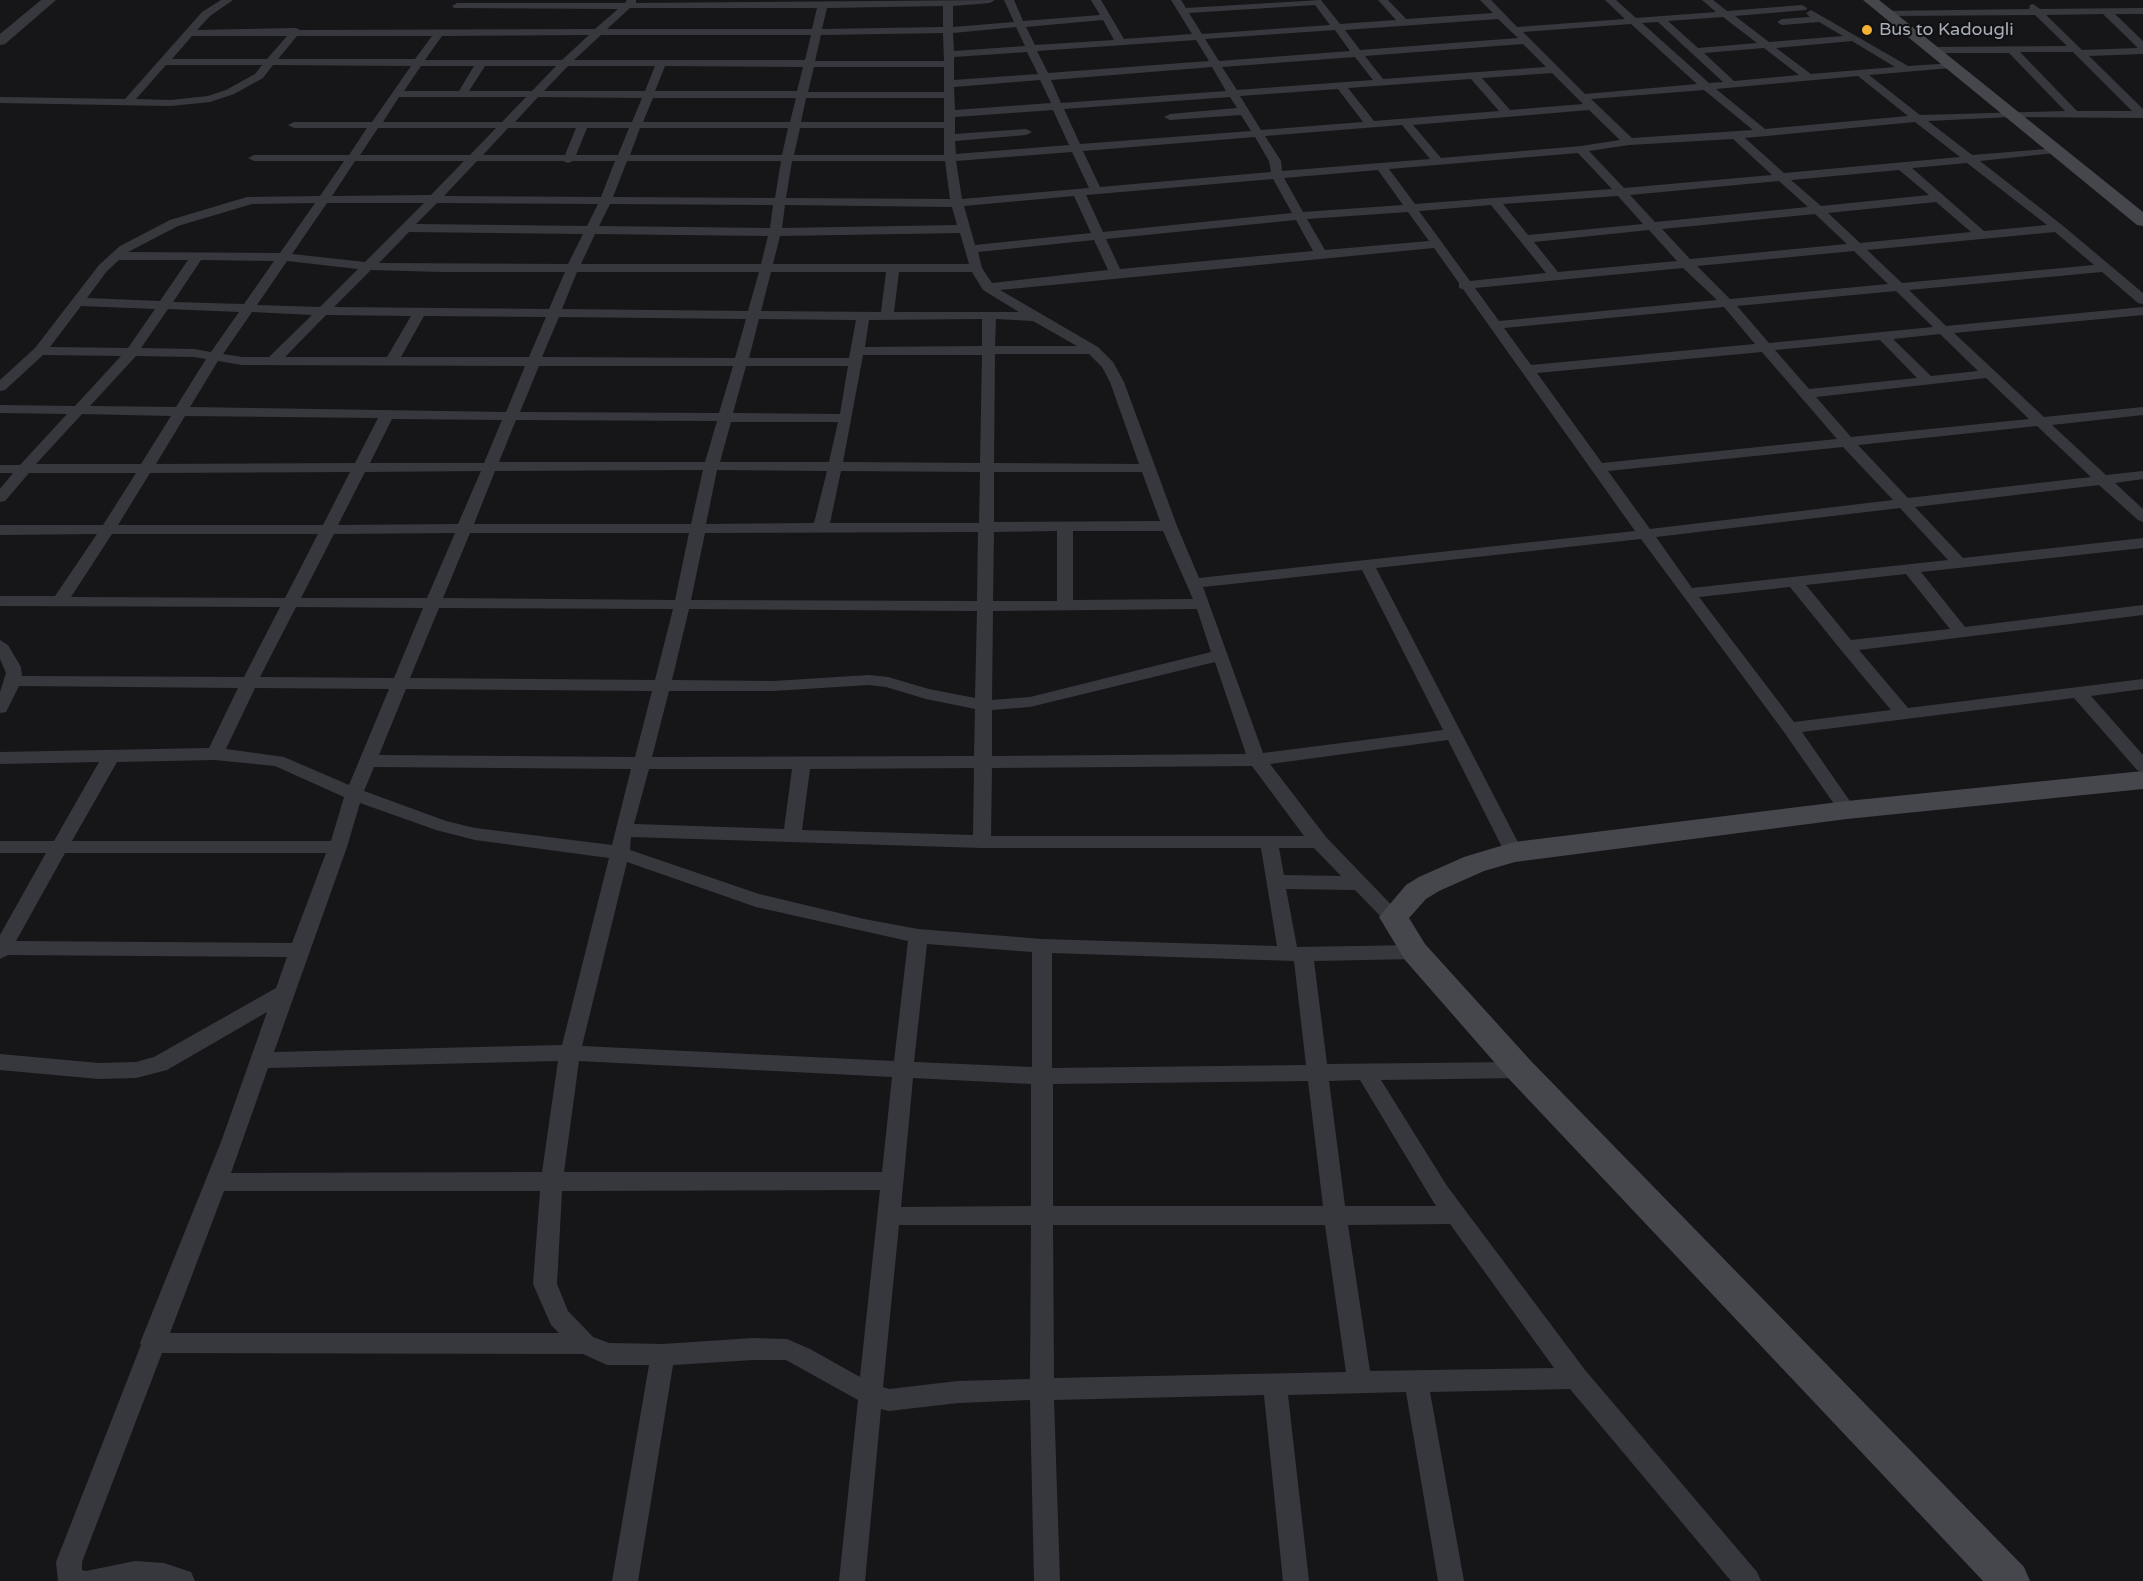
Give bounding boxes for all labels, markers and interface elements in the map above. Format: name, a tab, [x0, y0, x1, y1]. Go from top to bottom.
place label: Bus to Kadougli	[1879, 19, 2014, 41]
marker: Bus to Kadougli	[1860, 23, 1874, 37]

